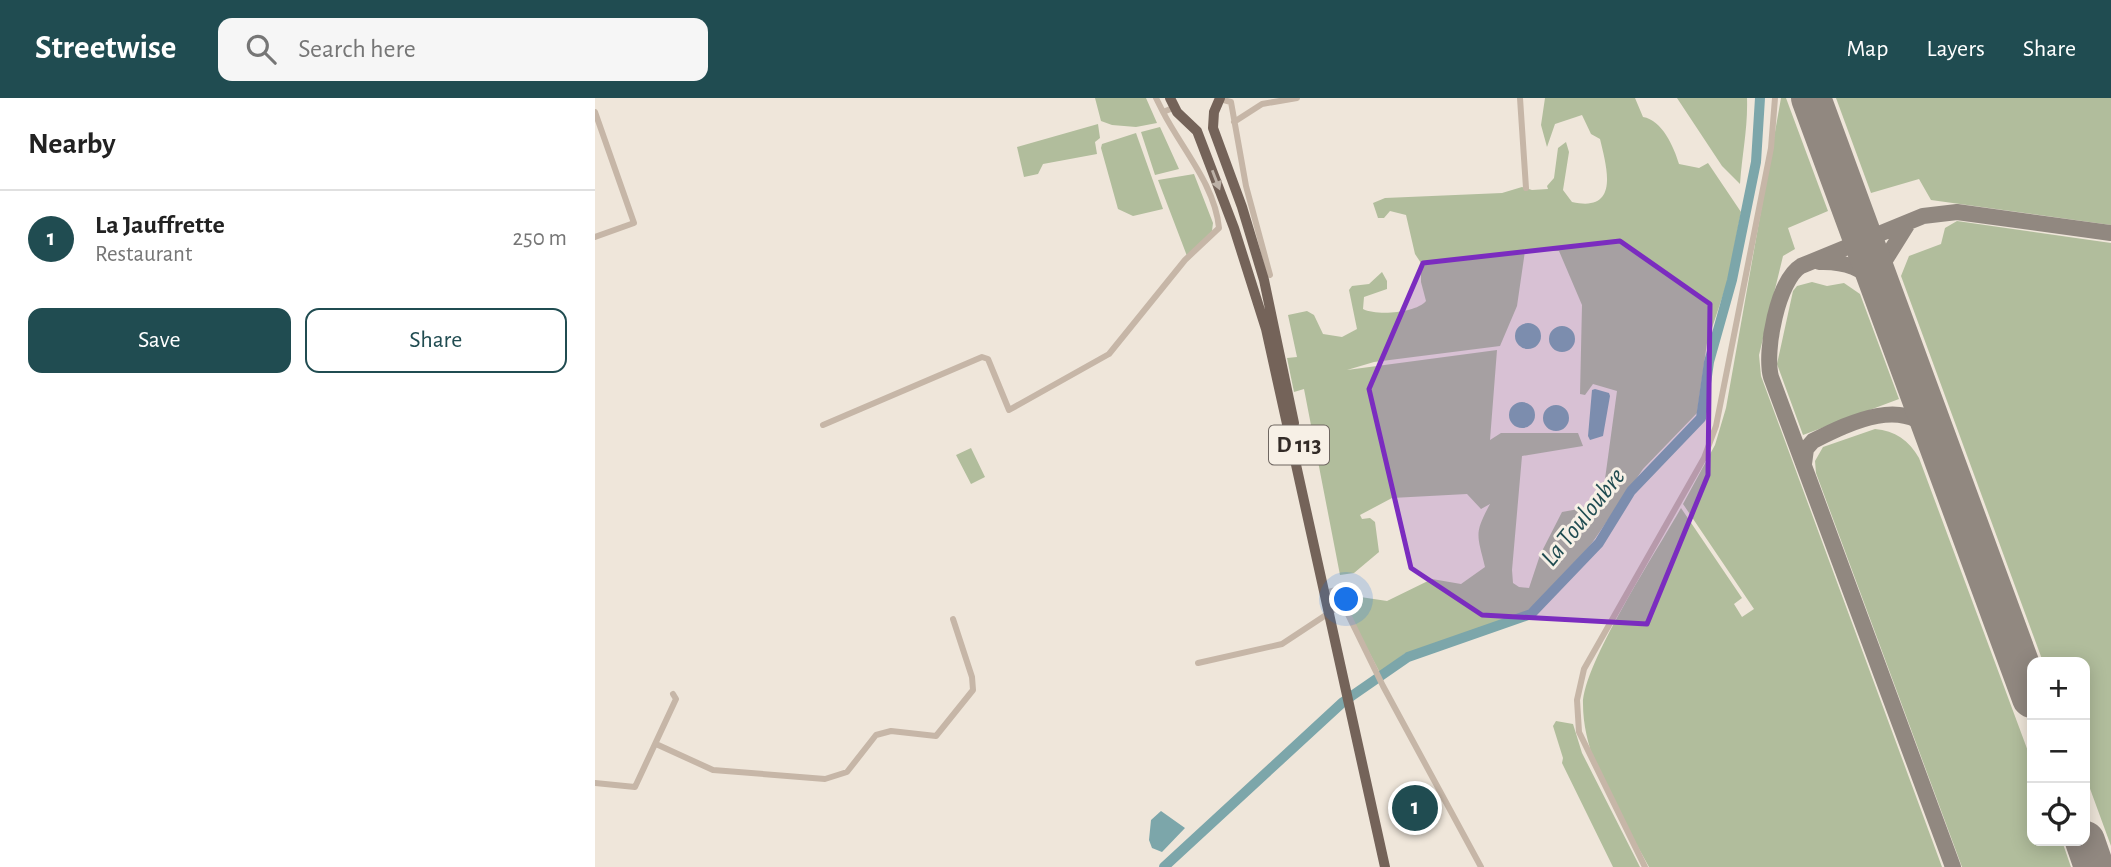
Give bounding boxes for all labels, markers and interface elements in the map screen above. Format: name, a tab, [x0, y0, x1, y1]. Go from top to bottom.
search box	[218, 18, 708, 81]
icon: search	[242, 30, 280, 68]
text: Streetwise	[35, 32, 176, 65]
text: Search here	[298, 36, 416, 62]
text: Map	[1846, 37, 1888, 61]
text: Layers	[1926, 37, 1985, 61]
text: Share	[2023, 37, 2076, 61]
text: Nearby	[28, 129, 116, 159]
one-way arrow	[1211, 169, 1222, 190]
text: La Jauffrette	[95, 212, 225, 238]
text: 1	[47, 227, 55, 250]
text: 250 m	[513, 227, 567, 250]
text: Restaurant	[95, 243, 192, 266]
button: Save	[28, 308, 291, 373]
button: Share	[305, 308, 567, 373]
road number: D 113	[1269, 426, 1329, 464]
water label: La Touloubre	[1536, 463, 1630, 571]
your location	[1329, 582, 1363, 616]
map controls	[2027, 657, 2090, 846]
button: +	[2027, 657, 2090, 720]
button: −	[2027, 720, 2090, 783]
pin: 1	[1392, 782, 1438, 834]
button: locate	[2027, 783, 2090, 846]

